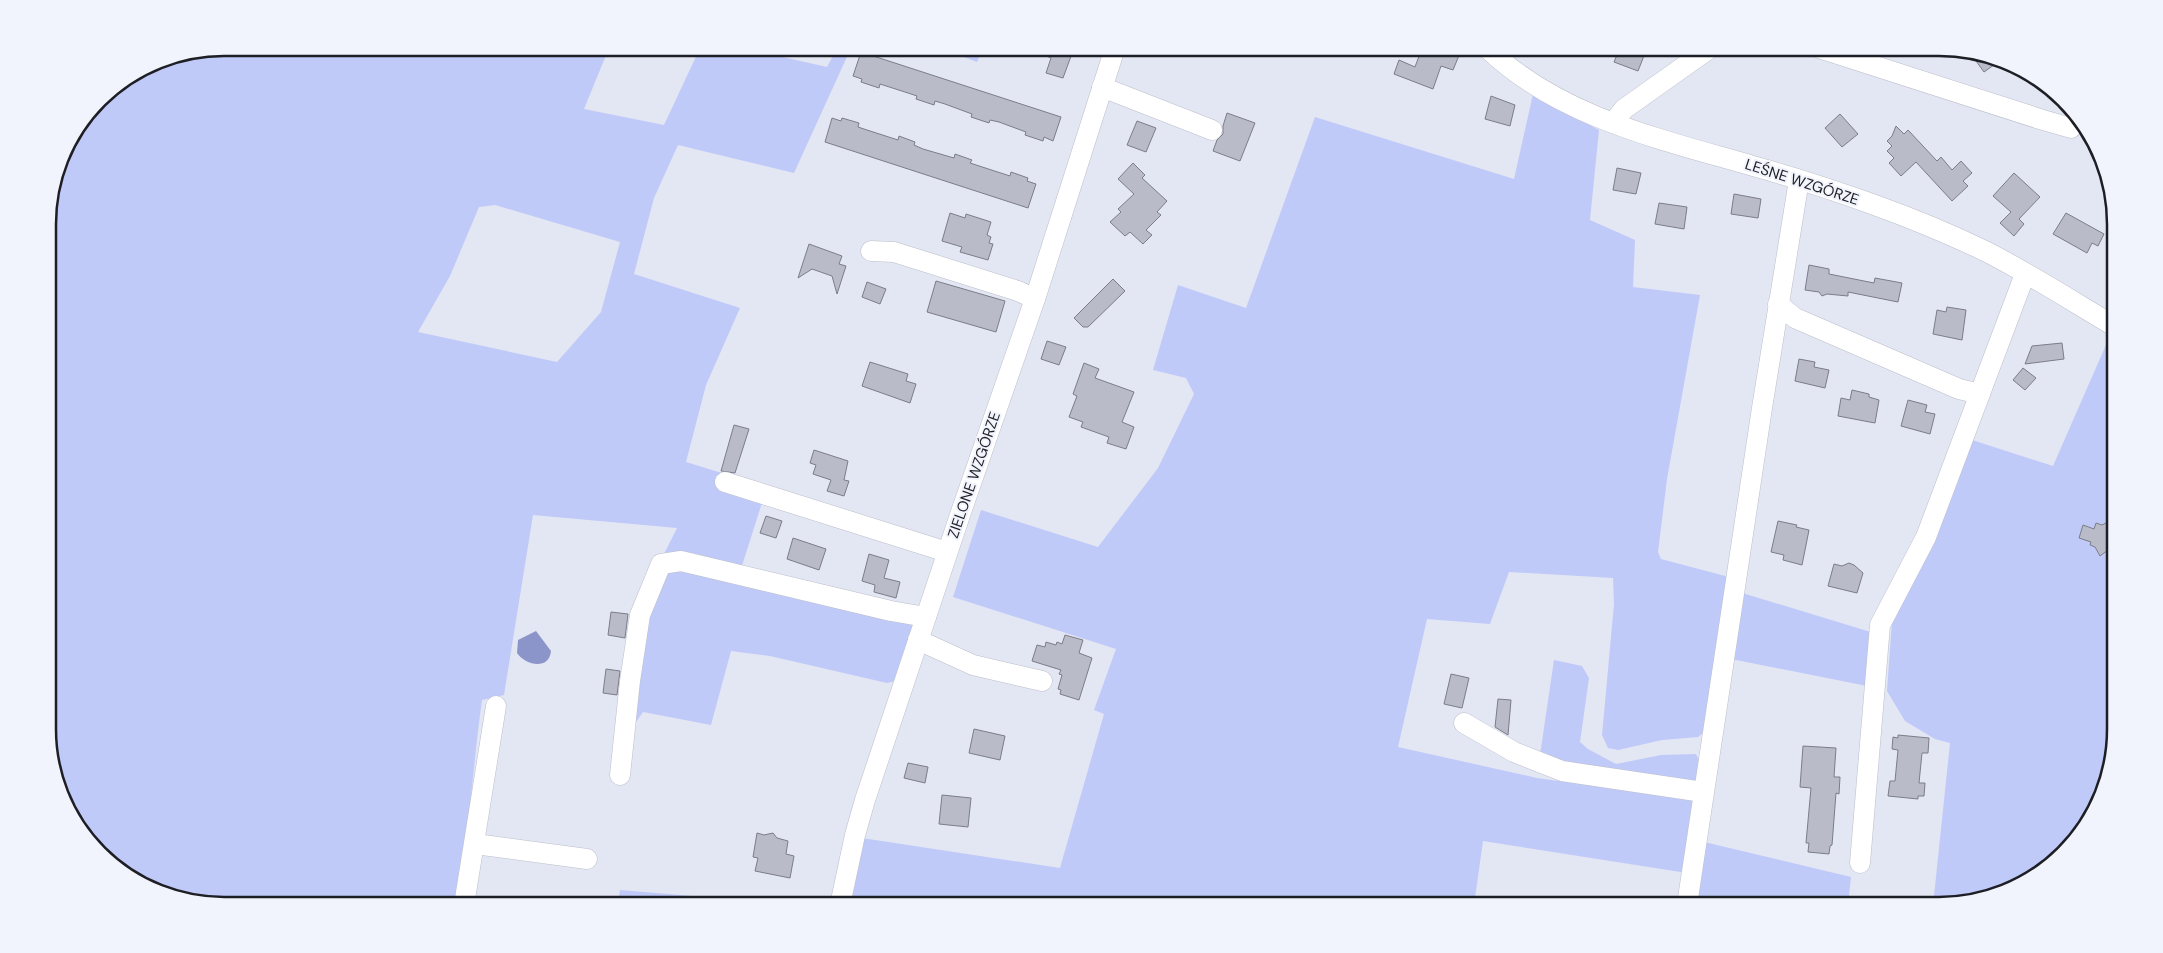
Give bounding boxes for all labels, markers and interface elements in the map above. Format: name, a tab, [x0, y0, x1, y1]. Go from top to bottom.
street label: LEŚNE WZGÓRZE	[1742, 154, 1862, 210]
street label: ZIELONE WZGÓRZE	[943, 409, 1005, 541]

